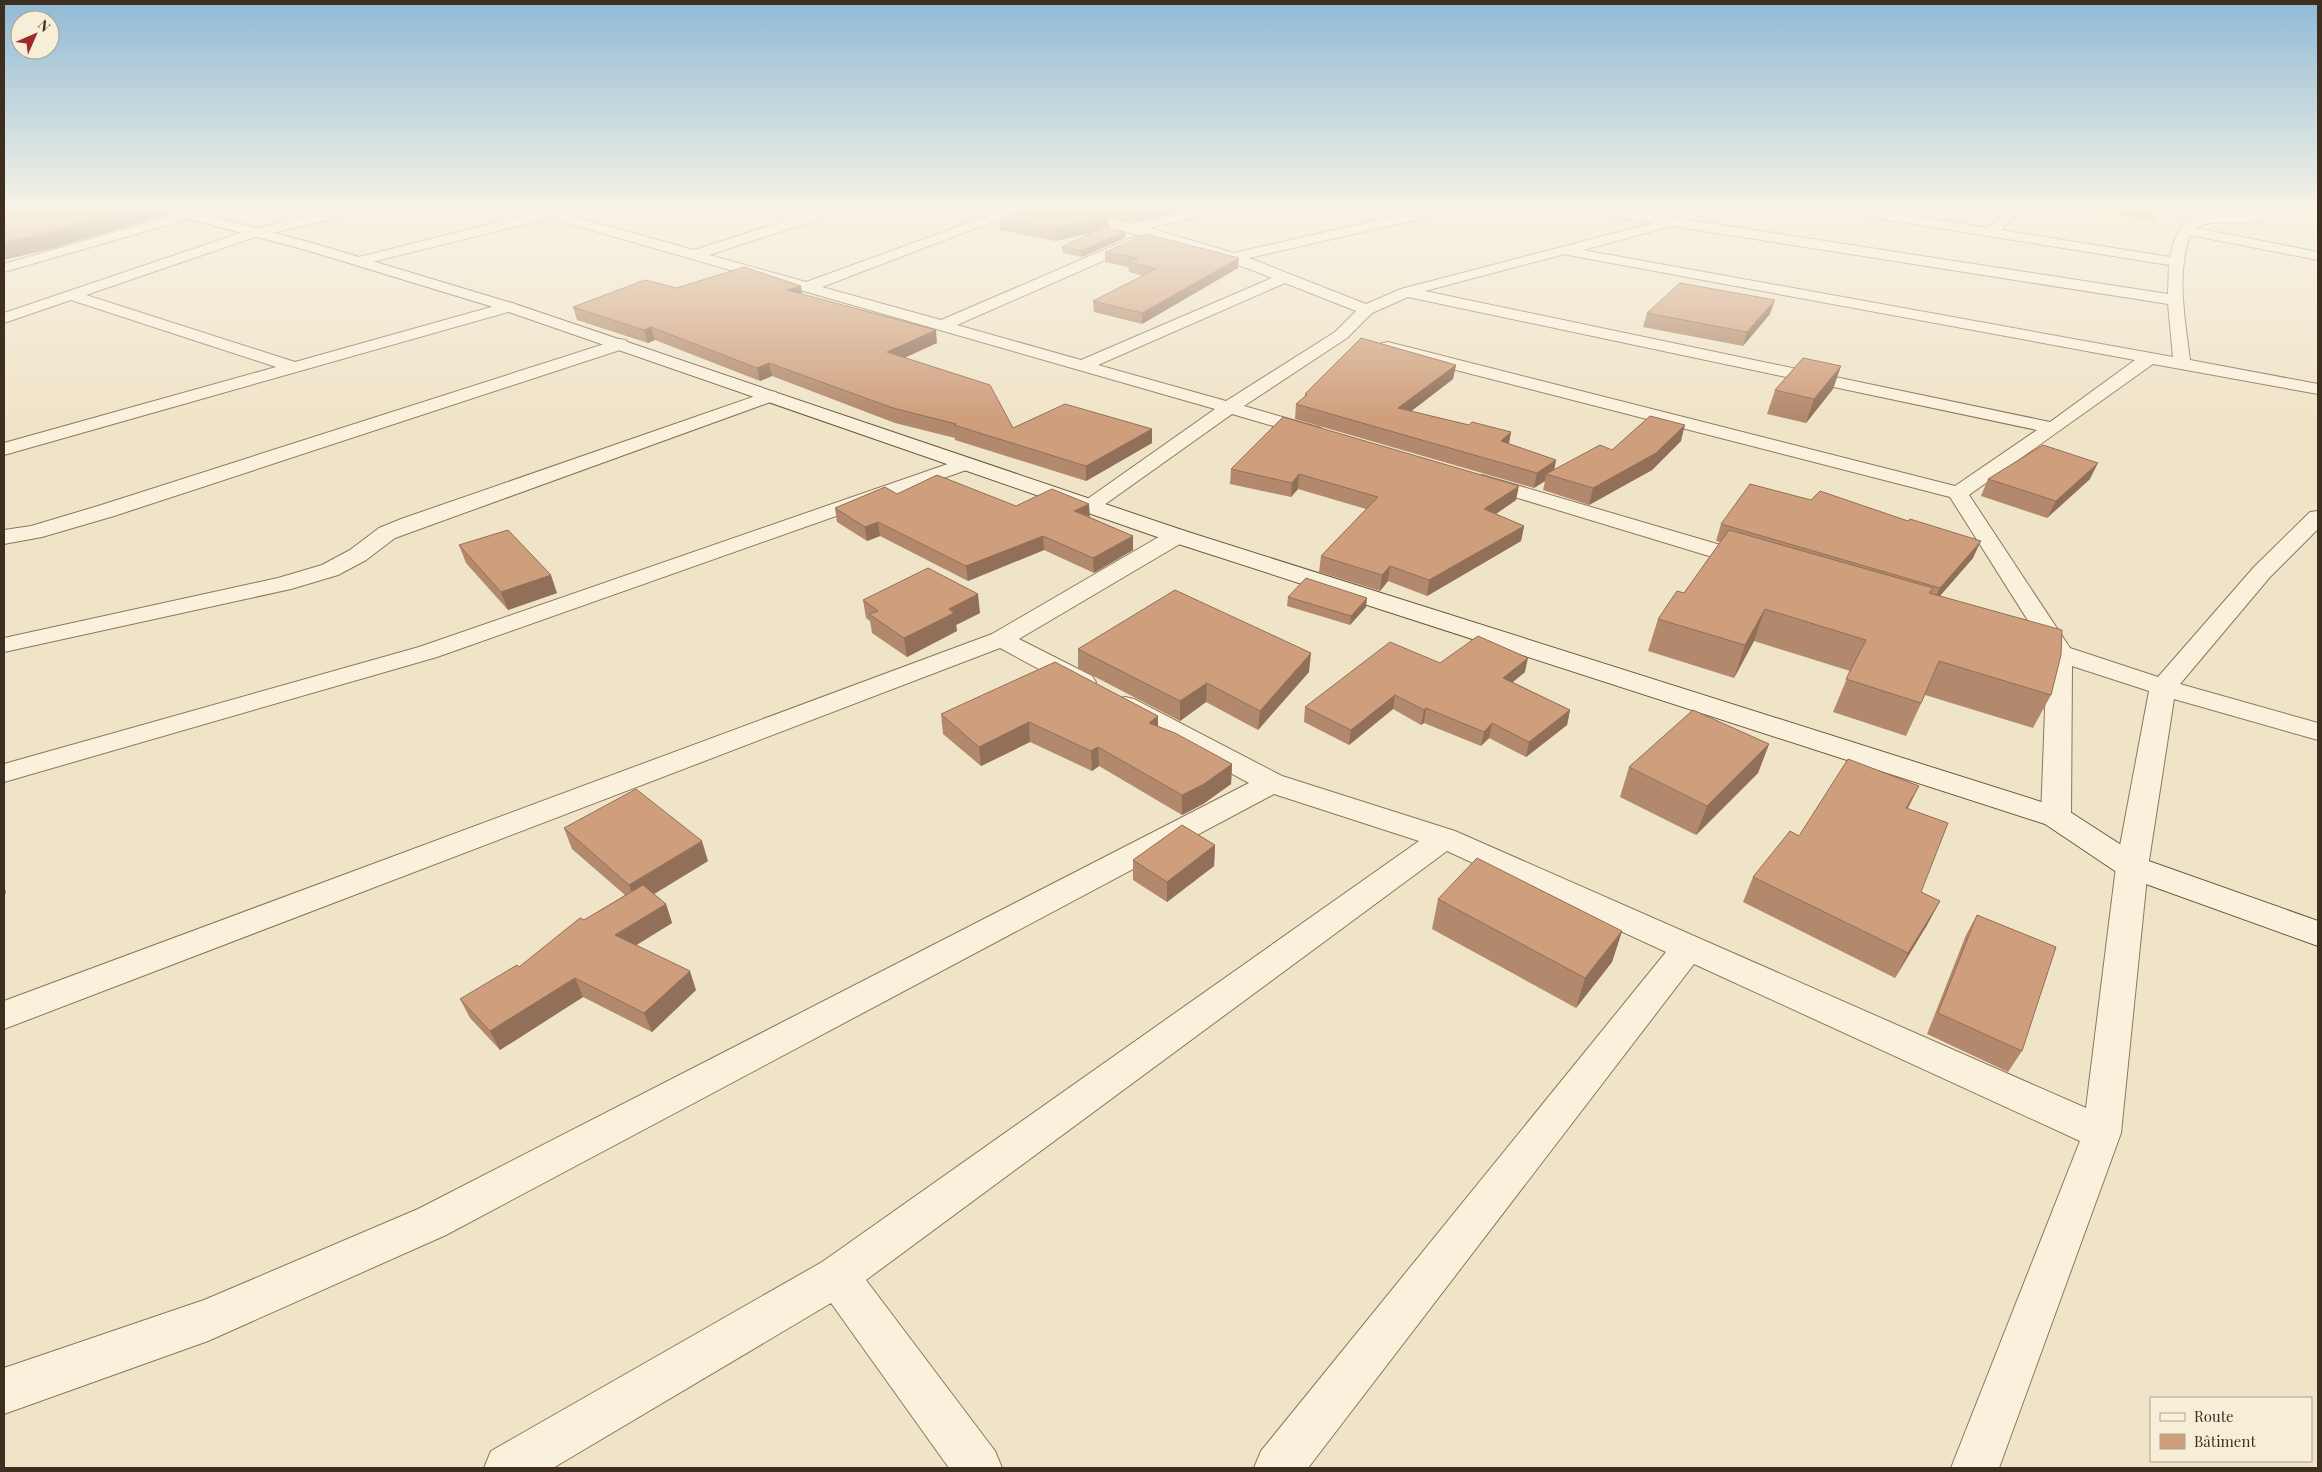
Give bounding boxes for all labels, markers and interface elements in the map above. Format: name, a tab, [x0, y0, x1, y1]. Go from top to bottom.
north arrow	[10, 10, 60, 60]
text: N	[34, 15, 55, 36]
legend	[2150, 1397, 2312, 1462]
text: Route	[2194, 1406, 2234, 1426]
text: Bâtiment	[2194, 1431, 2256, 1451]

